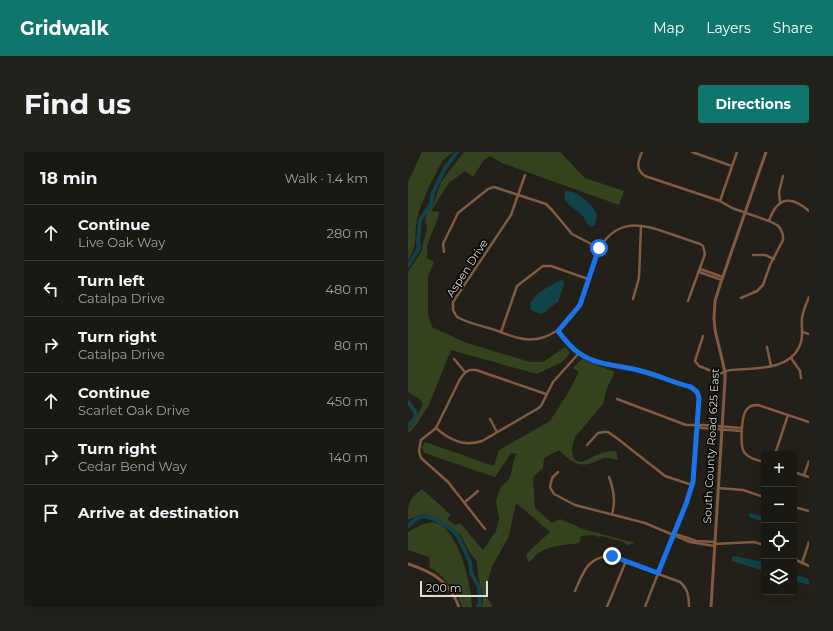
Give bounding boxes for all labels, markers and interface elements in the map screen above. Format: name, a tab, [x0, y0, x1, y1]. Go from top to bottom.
text: Gridwalk	[20, 17, 109, 40]
text: Map	[653, 19, 684, 37]
text: Layers	[706, 19, 751, 37]
text: Share	[773, 19, 813, 37]
button: Directions	[698, 85, 809, 123]
text: Find us	[24, 87, 131, 121]
text: 18 min	[40, 168, 97, 188]
text: Walk · 1.4 km	[284, 170, 368, 186]
text: Continue	[78, 215, 150, 234]
icon: ahead	[40, 222, 62, 244]
text: 280 m	[327, 225, 368, 241]
text: Live Oak Way	[78, 234, 165, 250]
street label: Aspen Drive	[443, 236, 491, 300]
route start	[590, 239, 608, 257]
text: Turn left	[78, 271, 145, 290]
icon: left	[40, 278, 62, 300]
text: 480 m	[325, 281, 368, 297]
text: Catalpa Drive	[78, 290, 165, 306]
text: Turn right	[78, 327, 157, 346]
icon: right	[40, 334, 62, 356]
text: 80 m	[334, 337, 368, 353]
text: Catalpa Drive	[78, 346, 165, 362]
street label: South County Road 625 East	[700, 368, 722, 524]
text: Continue	[78, 383, 150, 402]
icon: ahead	[40, 390, 62, 412]
text: 450 m	[326, 393, 368, 409]
text: Scarlet Oak Drive	[78, 402, 190, 418]
text: Turn right	[78, 439, 157, 458]
icon: right	[40, 446, 62, 468]
text: 140 m	[329, 449, 368, 465]
map controls	[761, 451, 797, 595]
button: +	[761, 451, 797, 487]
text: Cedar Bend Way	[78, 458, 187, 474]
button: −	[761, 487, 797, 523]
icon: arrive	[40, 502, 62, 524]
text: Arrive at destination	[78, 503, 239, 522]
button: locate	[761, 523, 797, 559]
route end	[603, 547, 621, 565]
button: layers	[761, 559, 797, 595]
scale bar	[420, 579, 488, 598]
text: 200 m	[426, 581, 461, 595]

